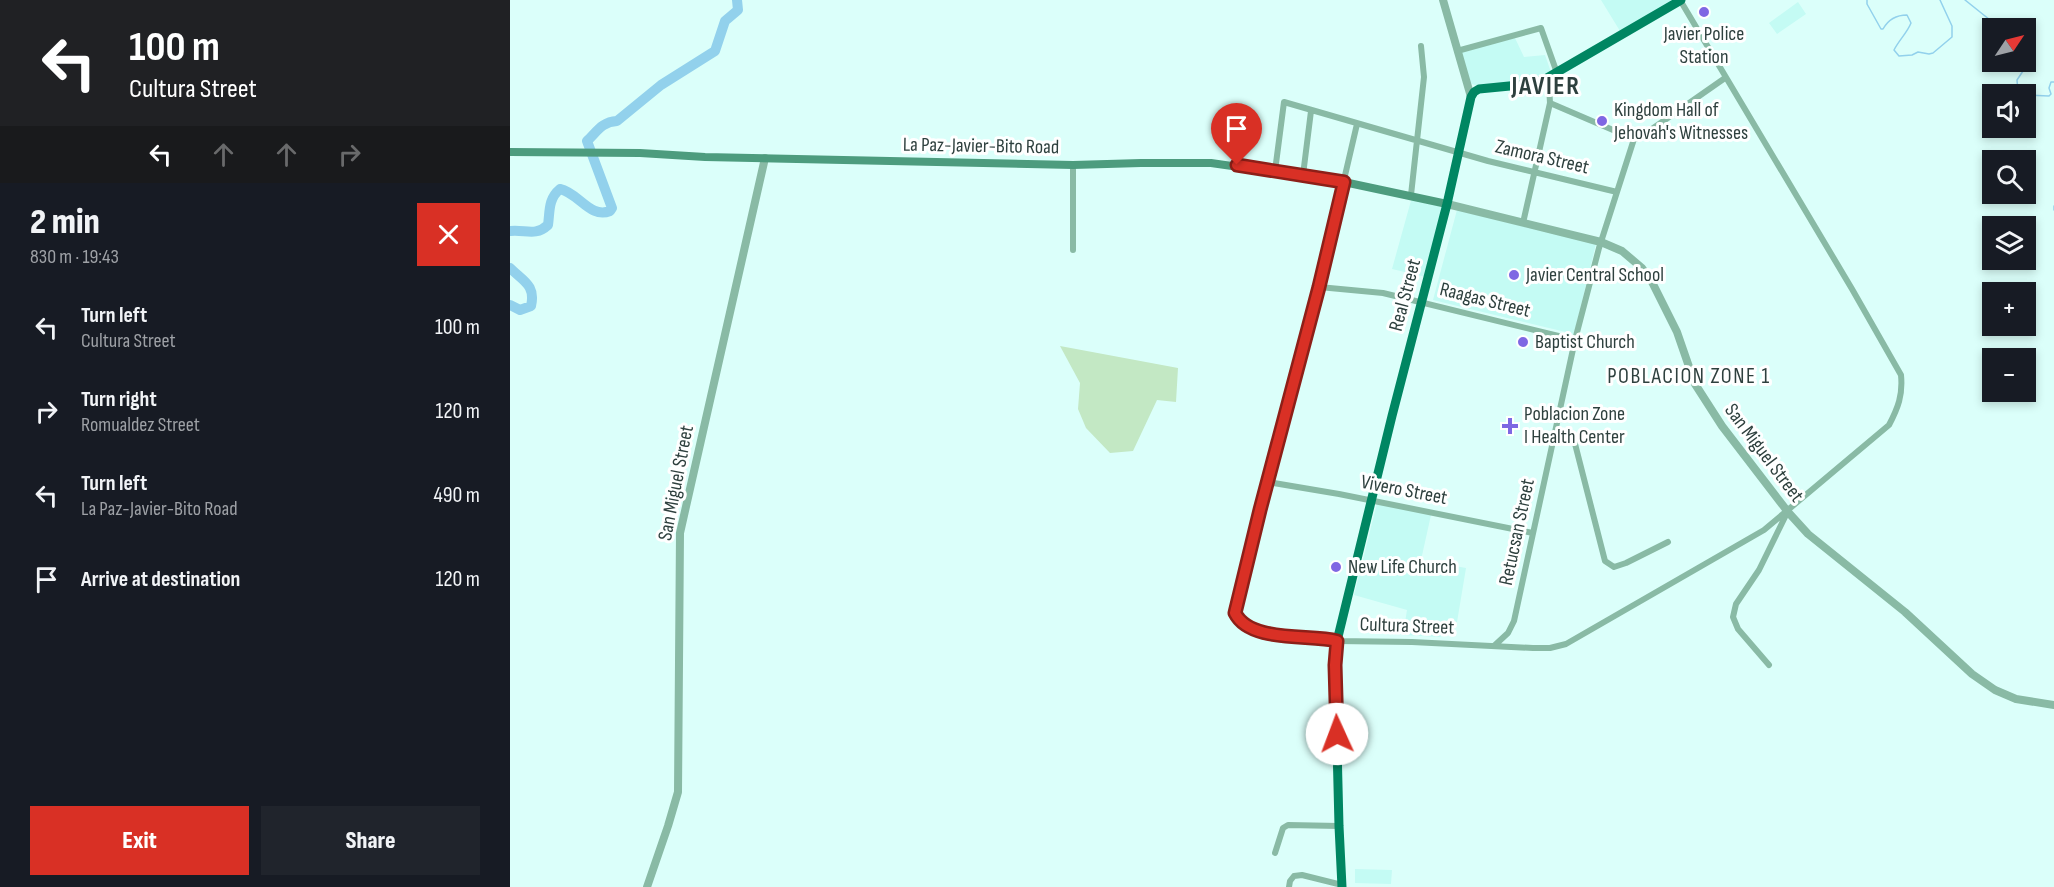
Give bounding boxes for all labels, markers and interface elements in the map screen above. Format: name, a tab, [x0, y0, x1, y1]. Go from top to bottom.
marker: Javier Police Station	[1697, 5, 1711, 19]
north arrow	[1982, 18, 2036, 72]
map controls	[1982, 18, 2036, 402]
text: 100 m	[129, 22, 220, 73]
place label: Javier Police Station	[1663, 22, 1744, 69]
icon: left	[30, 24, 108, 102]
district label: JAVIER	[1511, 71, 1580, 102]
text: Cultura Street	[129, 73, 257, 105]
button: sound	[1982, 84, 2036, 138]
place label: Kingdom Hall of Jehovah's Witnesses	[1613, 98, 1748, 145]
pin	[1211, 103, 1262, 165]
icon: arrive	[1220, 112, 1253, 145]
marker: Kingdom Hall of Jehovah's Witnesses	[1595, 114, 1609, 128]
street label: La Paz-Javier-Bito Road	[903, 133, 1059, 159]
street label: Zamora Street	[1493, 135, 1591, 179]
icon: left	[144, 138, 177, 171]
icon: ahead	[207, 138, 240, 171]
icon: ahead	[270, 138, 303, 171]
icon: right	[333, 138, 366, 171]
button: search	[1982, 150, 2036, 204]
text: 2 min	[30, 201, 100, 244]
button: close	[417, 203, 480, 266]
button: layers	[1982, 216, 2036, 270]
text: 830 m · 19:43	[30, 245, 119, 269]
street label: Real Street	[1384, 256, 1426, 334]
place label: Javier Central School	[1525, 263, 1664, 287]
marker: Javier Central School	[1507, 268, 1521, 282]
street label: Raagas Street	[1437, 277, 1533, 323]
button: +	[1982, 282, 2036, 336]
text: Turn left	[81, 302, 147, 329]
icon: left	[30, 311, 63, 344]
text: 100 m	[435, 314, 480, 341]
text: Cultura Street	[81, 329, 176, 353]
place label: Baptist Church	[1535, 330, 1635, 354]
marker: Baptist Church	[1516, 335, 1530, 349]
button: −	[1982, 348, 2036, 402]
district label: POBLACION ZONE 1	[1607, 363, 1771, 390]
text: Turn right	[81, 386, 157, 413]
icon: right	[30, 395, 63, 428]
text: 120 m	[436, 398, 480, 425]
street label: San Miguel Street	[1719, 399, 1809, 507]
place label: Poblacion Zone I Health Center	[1524, 402, 1625, 449]
text: Romualdez Street	[81, 413, 200, 437]
marker: Poblacion Zone I Health Center	[1501, 417, 1519, 435]
street label: San Miguel Street	[653, 423, 699, 543]
text: Turn left	[81, 470, 147, 497]
street label: Vivero Street	[1359, 470, 1449, 510]
street label: Retucsan Street	[1494, 477, 1540, 587]
icon: left	[30, 479, 63, 512]
text: 490 m	[434, 482, 480, 509]
text: La Paz-Javier-Bito Road	[81, 497, 237, 521]
place label: New Life Church	[1348, 555, 1457, 579]
marker: New Life Church	[1329, 560, 1343, 574]
icon: arrive	[30, 563, 63, 596]
text: Arrive at destination	[81, 566, 240, 593]
text: 120 m	[436, 566, 480, 593]
street label: Cultura Street	[1359, 612, 1455, 640]
position arrow	[1305, 702, 1369, 766]
button: Exit	[30, 806, 249, 875]
button: Share	[261, 806, 480, 875]

